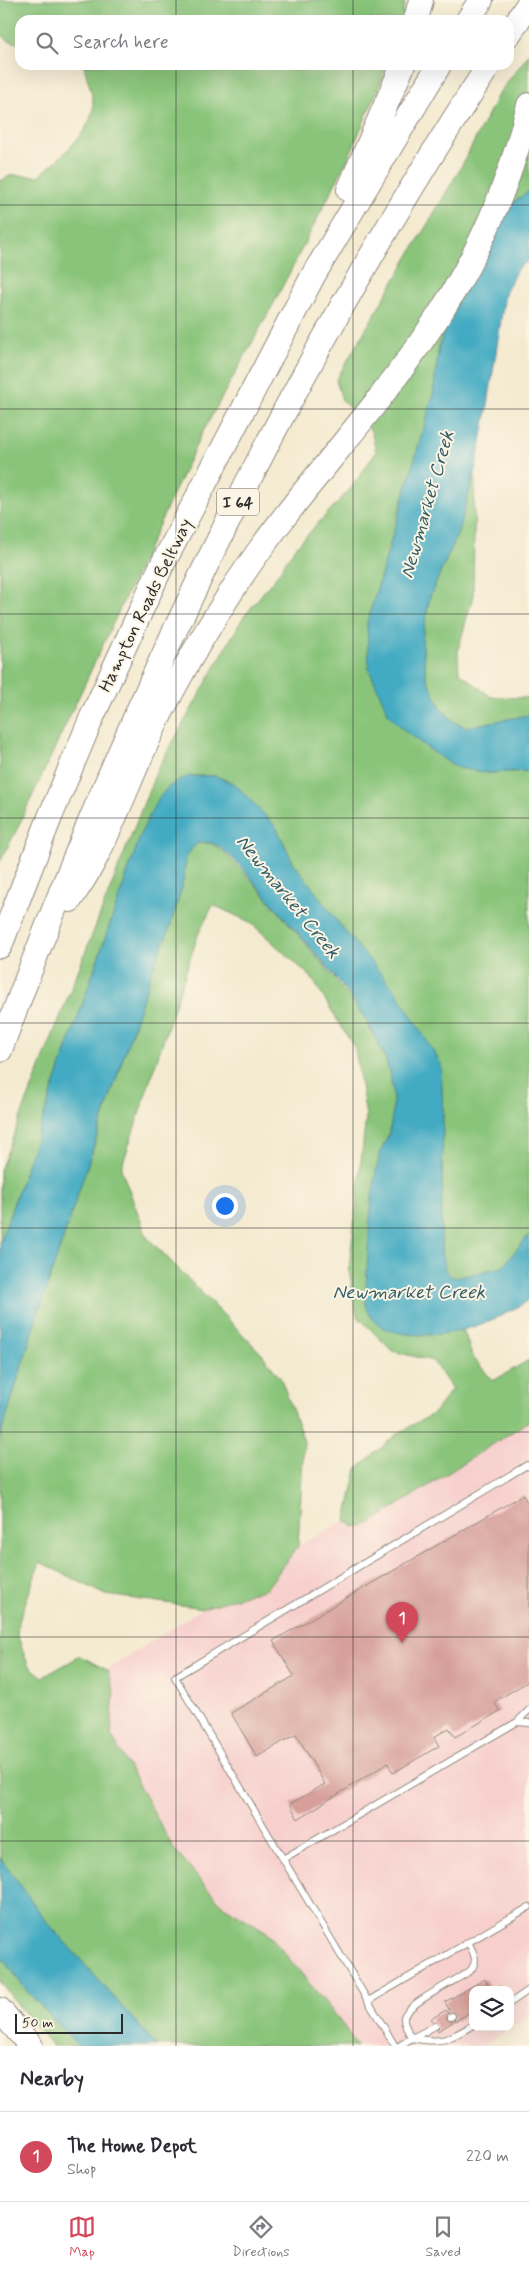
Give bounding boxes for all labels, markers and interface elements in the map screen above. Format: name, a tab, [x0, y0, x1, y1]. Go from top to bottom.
search box	[15, 15, 514, 70]
icon: search	[33, 29, 61, 57]
text: Search here	[73, 30, 169, 55]
water label: Newmarket Creek	[394, 427, 461, 581]
road number: I 64	[217, 488, 259, 516]
street label: Hampton Roads Beltway	[93, 515, 198, 696]
water label: Newmarket Creek	[230, 830, 346, 964]
your location	[212, 1193, 238, 1219]
water label: Newmarket Creek	[333, 1280, 486, 1305]
pin: 1	[386, 1602, 418, 1643]
map controls	[469, 1986, 514, 2031]
button: layers	[469, 1986, 514, 2031]
scale bar	[15, 2011, 122, 2034]
text: 50 m	[22, 2014, 53, 2032]
text: Nearby	[20, 2065, 84, 2093]
text: The Home Depot	[67, 2134, 197, 2159]
text: 1	[32, 2146, 40, 2167]
text: 220 m	[466, 2146, 509, 2167]
text: Shop	[67, 2159, 96, 2180]
tab: Map	[68, 2213, 96, 2261]
tab: Directions	[232, 2213, 290, 2261]
tab: Saved	[426, 2213, 461, 2261]

